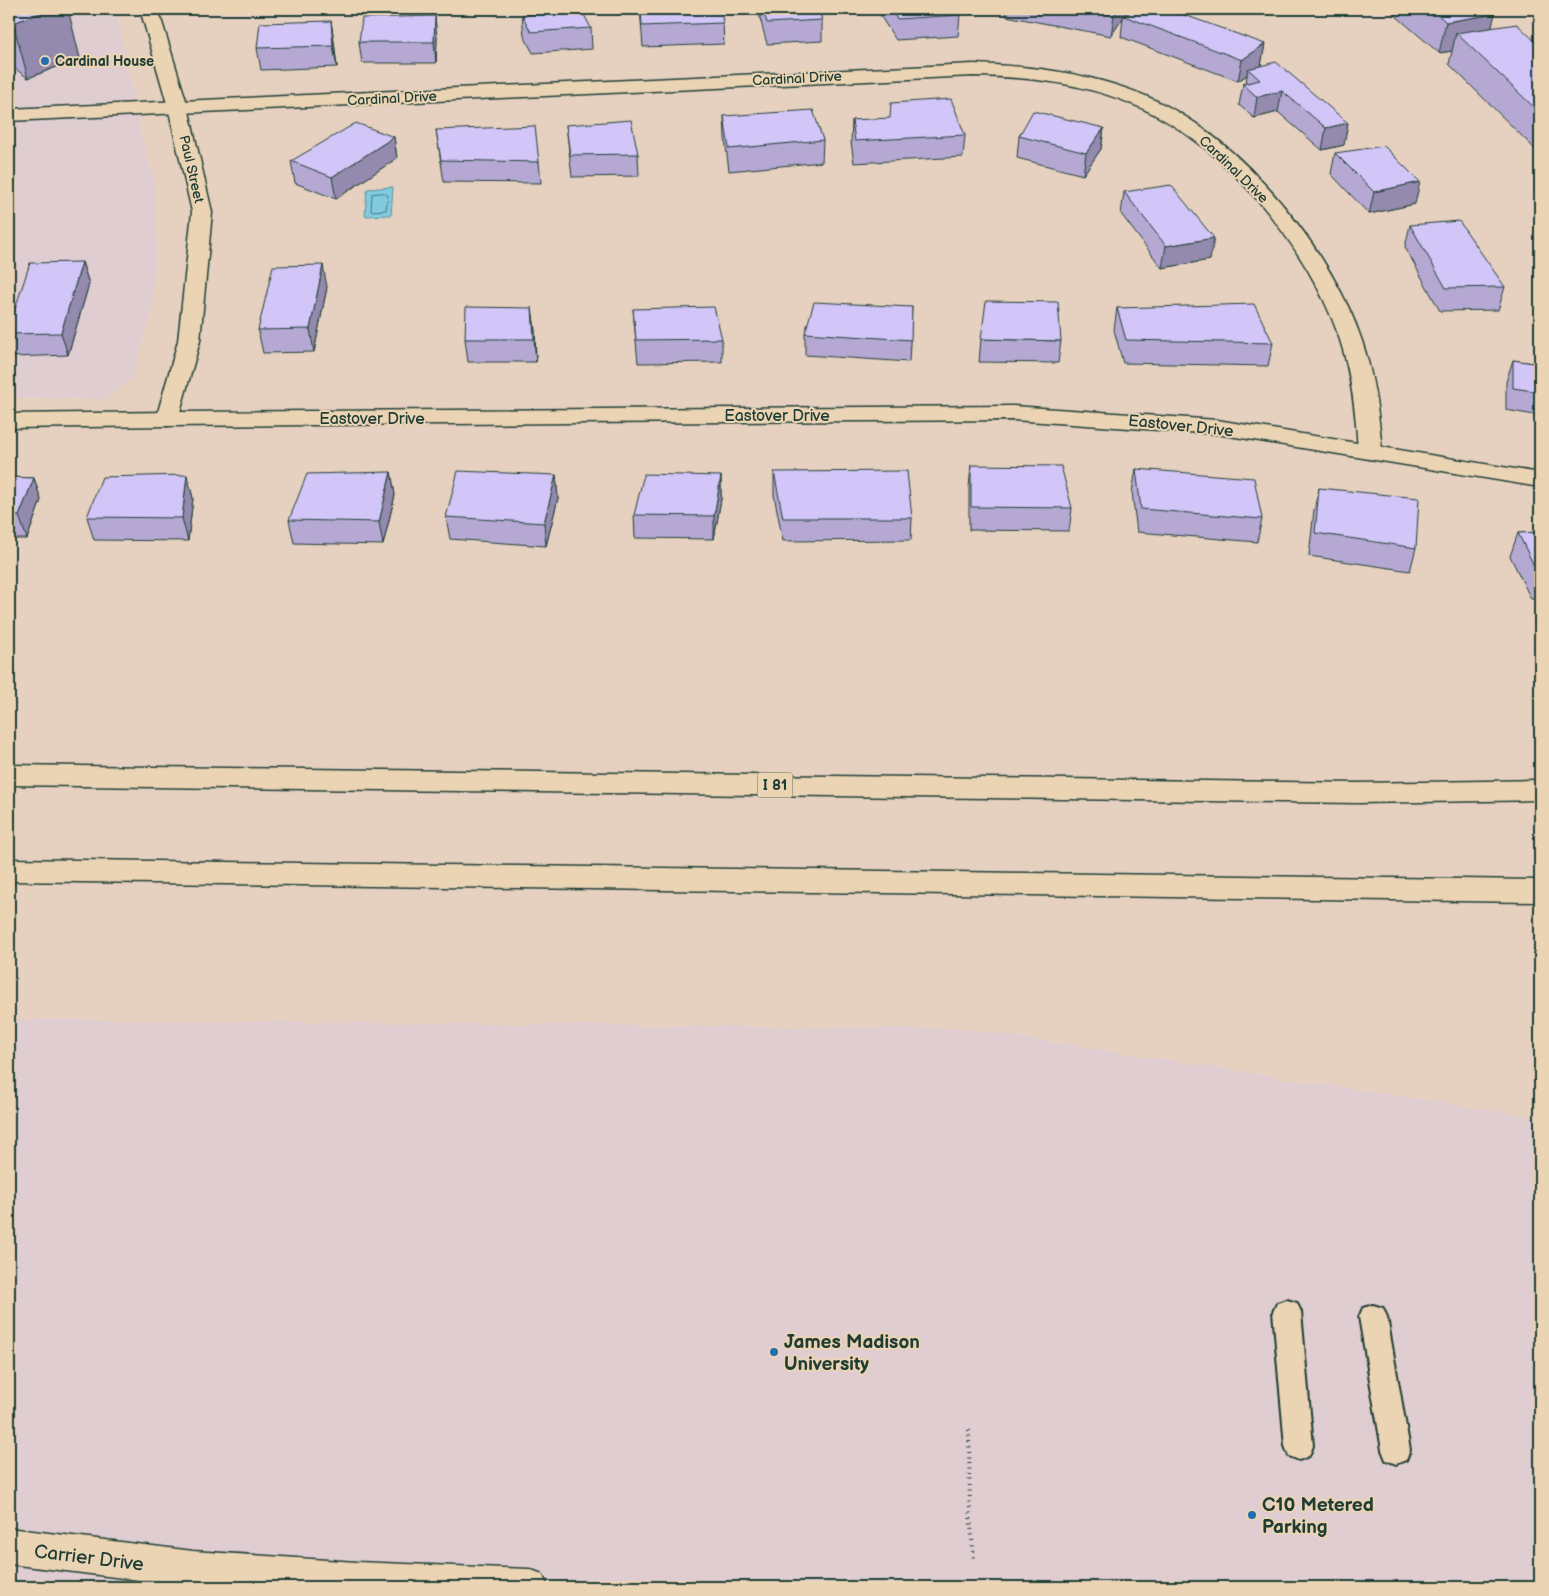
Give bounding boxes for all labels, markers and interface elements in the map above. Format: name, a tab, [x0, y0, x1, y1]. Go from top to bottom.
place label: Cardinal House	[55, 53, 154, 70]
marker: Cardinal House	[39, 55, 51, 67]
street label: Cardinal Drive	[752, 68, 842, 89]
street label: Cardinal Drive	[347, 88, 437, 109]
street label: Cardinal Drive	[1196, 132, 1272, 207]
street label: Paul Street	[175, 134, 208, 205]
street label: Eastover Drive	[724, 407, 830, 426]
street label: Eastover Drive	[319, 410, 425, 429]
street label: Eastover Drive	[1127, 412, 1235, 442]
road number: I 81	[758, 772, 792, 798]
place label: James Madison University	[784, 1331, 920, 1376]
marker: James Madison University	[768, 1346, 780, 1358]
place label: C10 Metered Parking	[1262, 1494, 1374, 1539]
marker: C10 Metered Parking	[1246, 1509, 1258, 1521]
street label: Carrier Drive	[33, 1540, 145, 1577]

